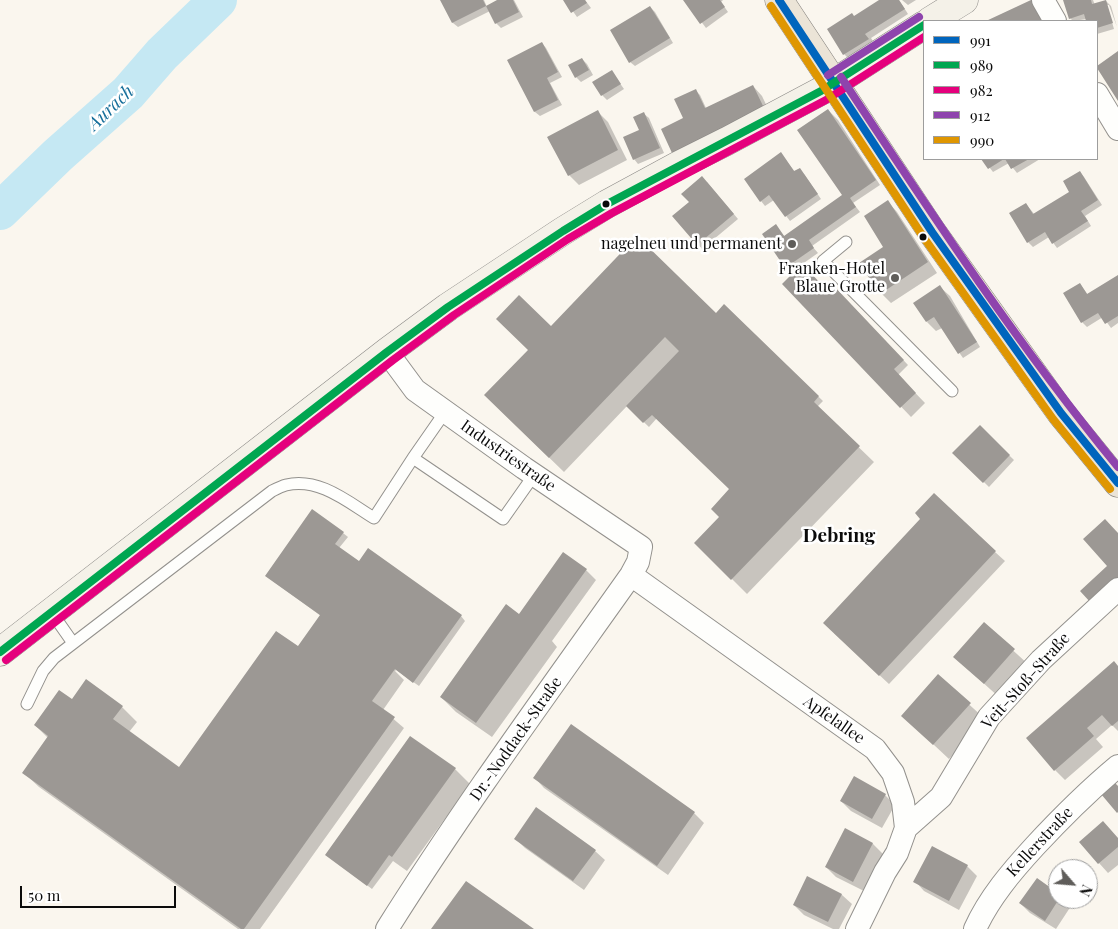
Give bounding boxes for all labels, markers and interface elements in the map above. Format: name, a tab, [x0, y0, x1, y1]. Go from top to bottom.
legend	[923, 20, 1098, 160]
text: 991	[970, 30, 991, 50]
text: 989	[970, 55, 993, 75]
text: 982	[970, 80, 993, 100]
water label: Aurach	[83, 81, 139, 135]
text: 912	[970, 105, 990, 125]
text: 990	[970, 130, 994, 150]
unlabelled marker	[601, 199, 611, 209]
unlabelled marker	[918, 232, 928, 242]
place label: nagelneu und permanent	[601, 234, 782, 254]
marker: nagelneu und permanent	[786, 238, 798, 250]
place label: Franken-Hotel Blaue Grotte	[779, 259, 885, 297]
marker: Franken-Hotel Blaue Grotte	[889, 272, 901, 284]
street label: Industriestraße	[457, 416, 559, 496]
district label: Debring	[803, 525, 875, 547]
street label: Veit-Stoß-Straße	[978, 629, 1074, 733]
street label: Dr.-Noddack-Straße	[466, 673, 566, 805]
street label: Apfelallee	[800, 692, 868, 748]
street label: Kellerstraße	[1003, 803, 1077, 881]
north arrow	[1048, 859, 1098, 909]
scale bar	[22, 876, 179, 908]
text: N	[1075, 882, 1097, 899]
text: 50 m	[28, 885, 60, 905]

